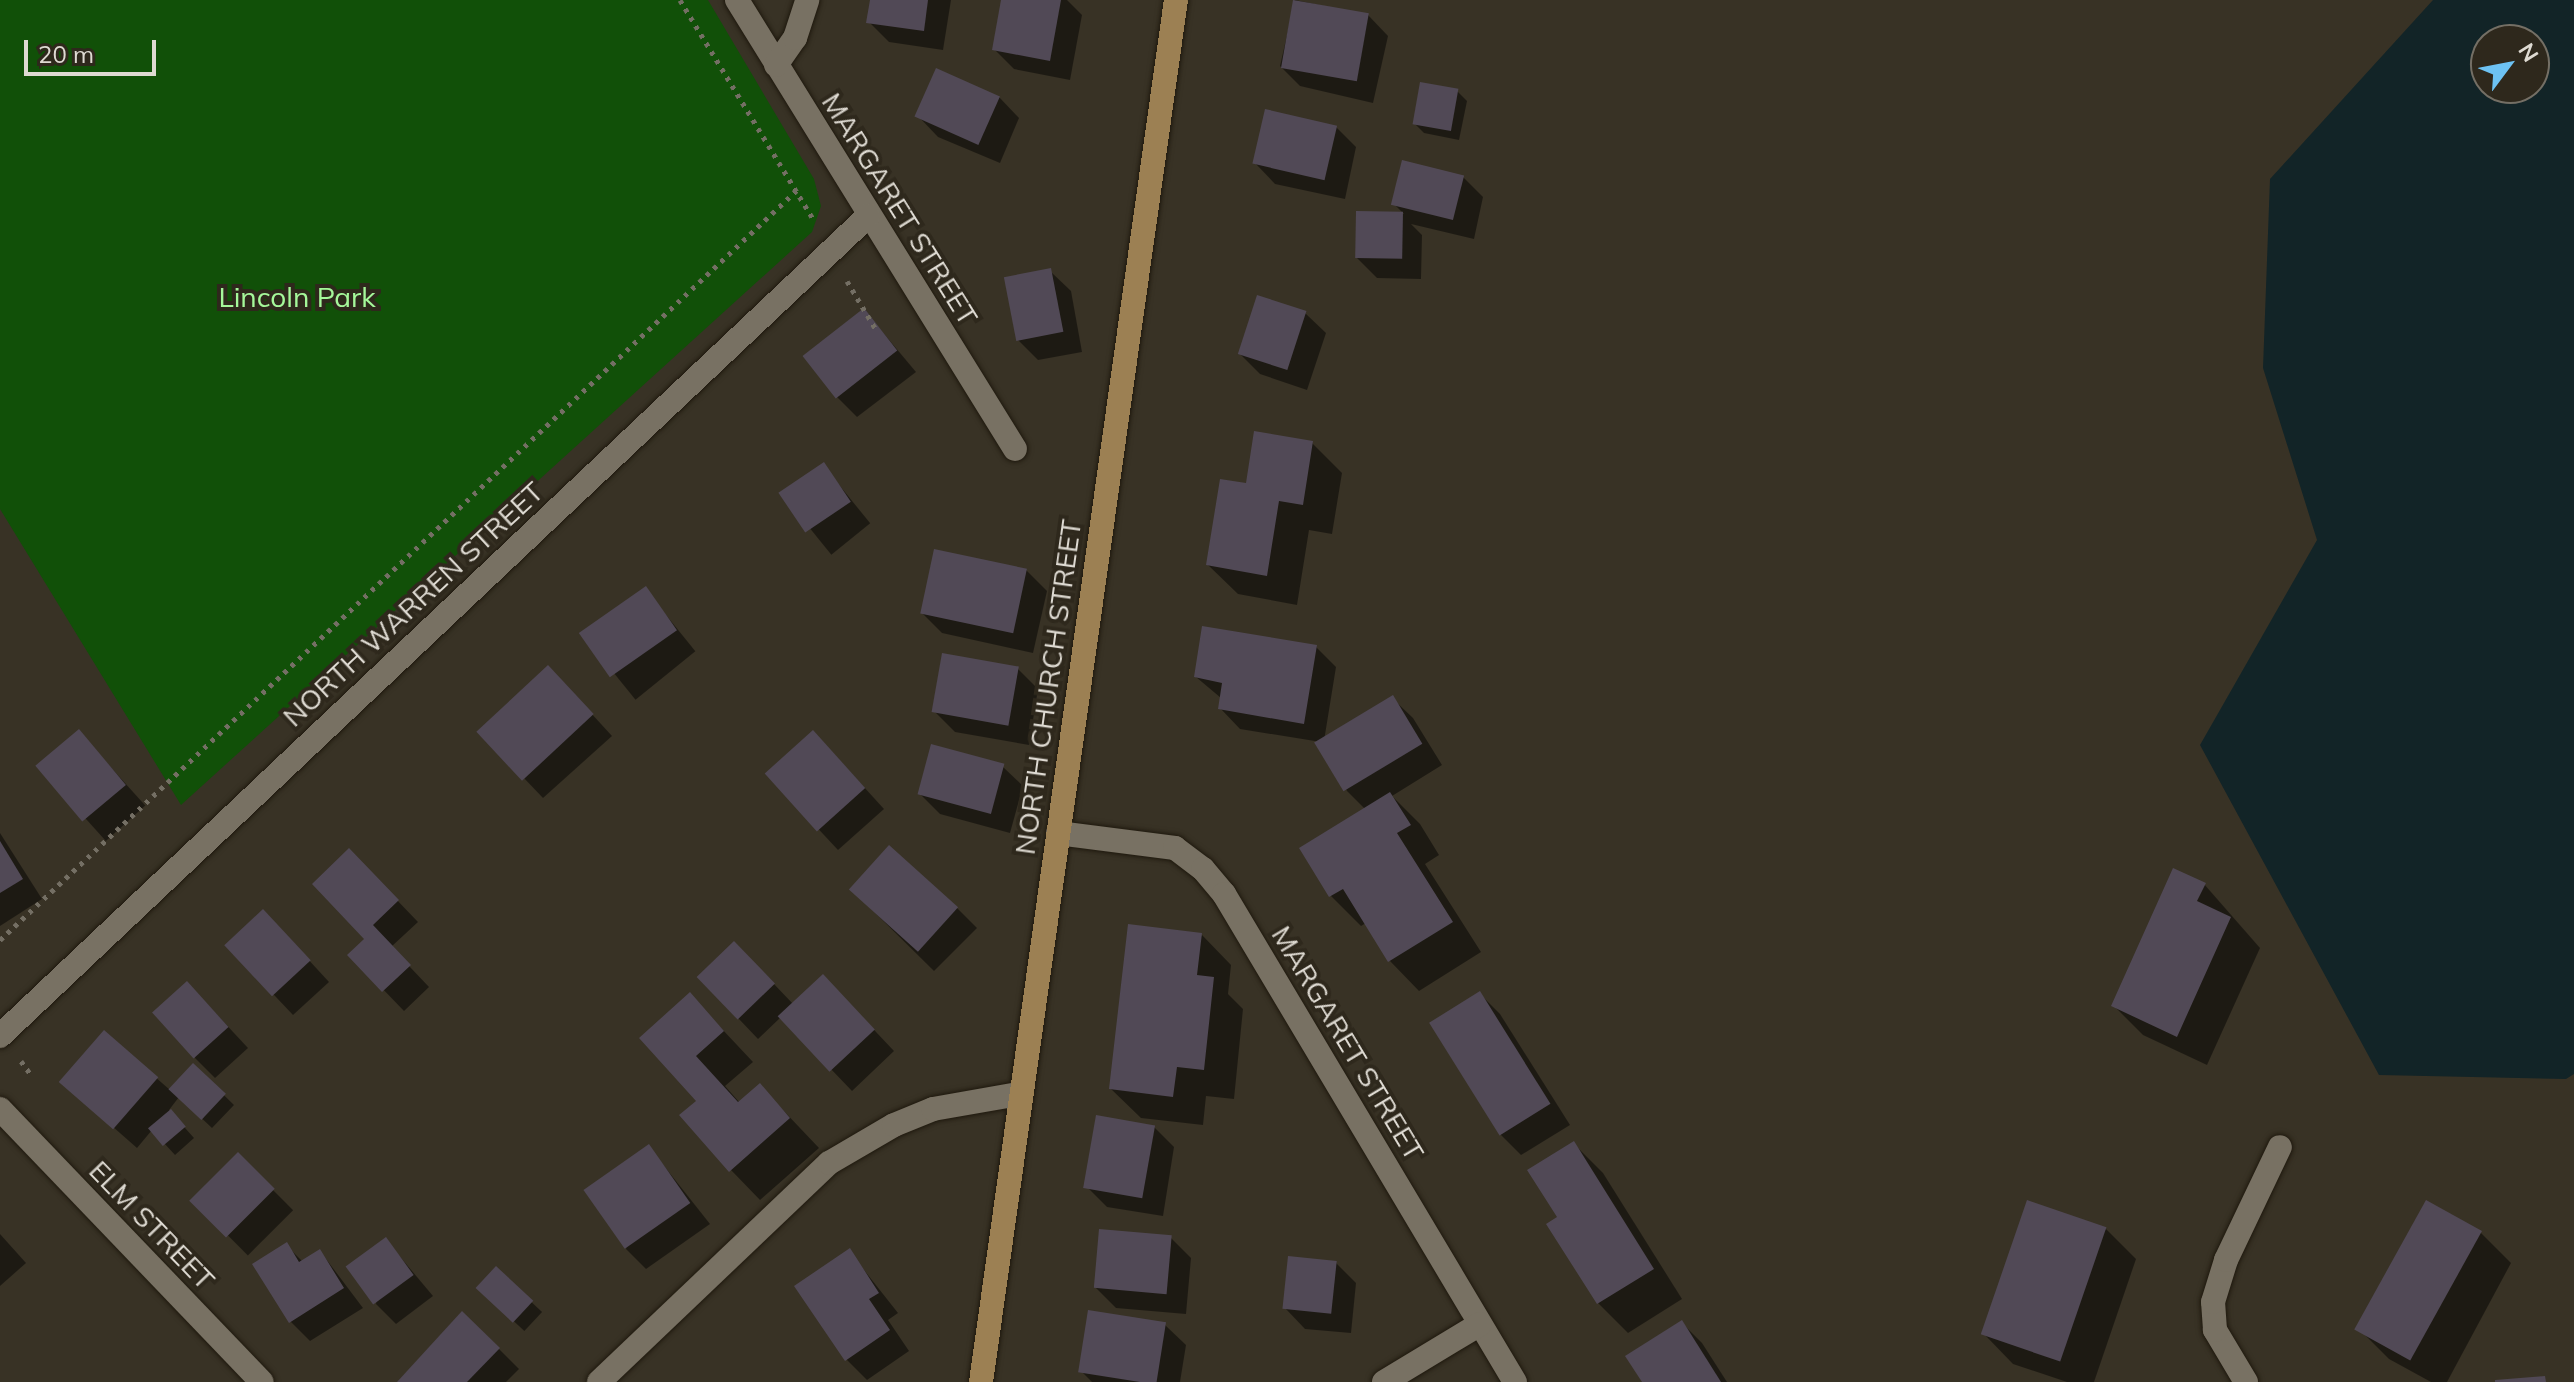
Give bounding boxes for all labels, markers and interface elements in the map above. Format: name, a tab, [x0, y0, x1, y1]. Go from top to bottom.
scale bar	[28, 24, 160, 74]
north arrow	[2470, 24, 2550, 104]
text: N	[2512, 38, 2545, 67]
text: 20 m	[38, 39, 94, 69]
street label: MARGARET STREET	[815, 87, 985, 331]
park label: Lincoln Park	[218, 280, 376, 314]
street label: NORTH WARREN STREET	[276, 475, 550, 733]
street label: NORTH CHURCH STREET	[1008, 517, 1088, 857]
street label: MARGARET STREET	[1265, 920, 1431, 1166]
street label: ELM STREET	[82, 1154, 222, 1296]

